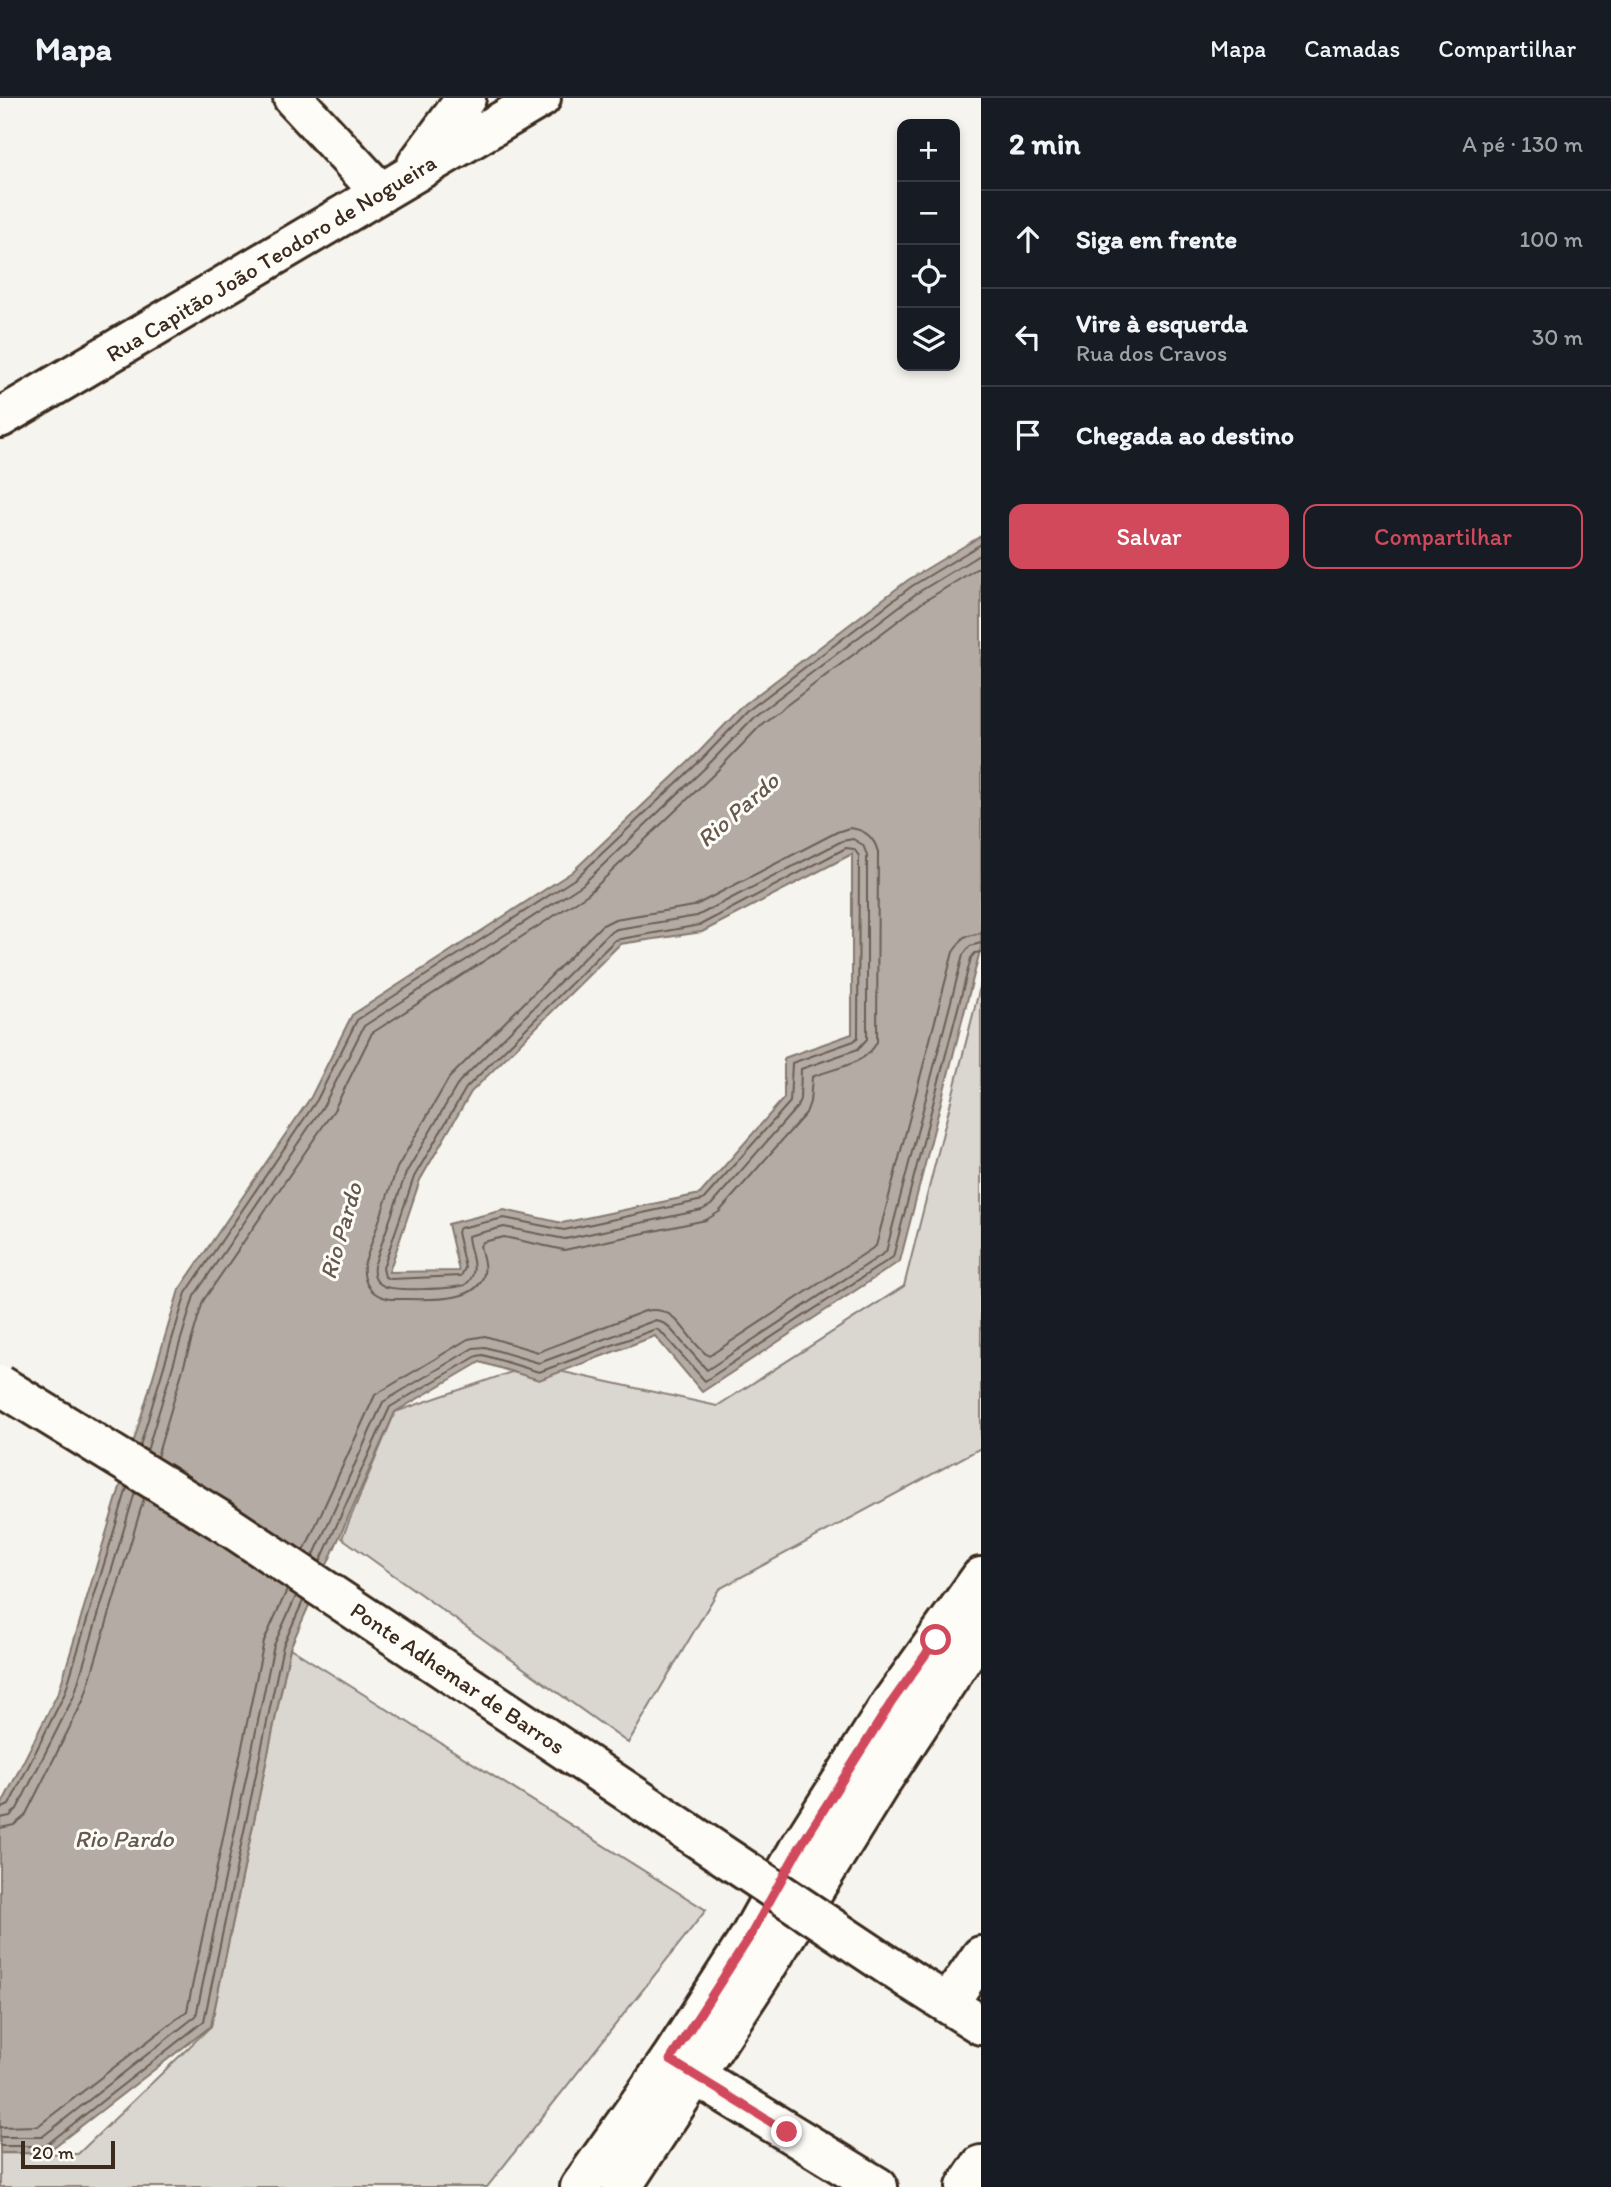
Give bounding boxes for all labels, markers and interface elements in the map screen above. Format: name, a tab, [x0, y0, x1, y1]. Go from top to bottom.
text: Mapa	[35, 29, 112, 68]
text: Mapa	[1210, 34, 1266, 63]
text: Camadas	[1304, 34, 1400, 63]
text: Compartilhar	[1438, 34, 1576, 63]
map controls	[897, 119, 960, 371]
button: +	[897, 119, 960, 182]
text: 2 min	[1009, 125, 1080, 162]
text: A pé · 130 m	[1462, 130, 1583, 158]
street label: Rua Capitão João Teodoro de Nogueira	[101, 148, 441, 368]
button: −	[897, 182, 960, 245]
icon: ahead	[1009, 220, 1047, 258]
text: Siga em frente	[1076, 223, 1237, 255]
text: 100 m	[1519, 225, 1583, 253]
button: locate	[897, 245, 960, 308]
text: Vire à esquerda	[1076, 307, 1248, 339]
button: layers	[897, 308, 960, 371]
icon: left	[1009, 318, 1047, 356]
text: 30 m	[1532, 323, 1583, 351]
text: Rua dos Cravos	[1076, 339, 1227, 367]
icon: arrive	[1009, 416, 1047, 454]
text: Chegada ao destino	[1076, 419, 1294, 451]
button: Salvar	[1009, 504, 1289, 569]
button: Compartilhar	[1303, 504, 1583, 569]
water label: Rio Pardo	[691, 766, 785, 853]
water label: Rio Pardo	[313, 1179, 368, 1282]
street label: Ponte Adhemar de Barros	[345, 1596, 571, 1760]
route start	[920, 1624, 951, 1655]
water label: Rio Pardo	[74, 1824, 174, 1853]
route end	[771, 2116, 802, 2147]
scale bar	[21, 2138, 116, 2170]
text: 20 m	[32, 2141, 74, 2164]

